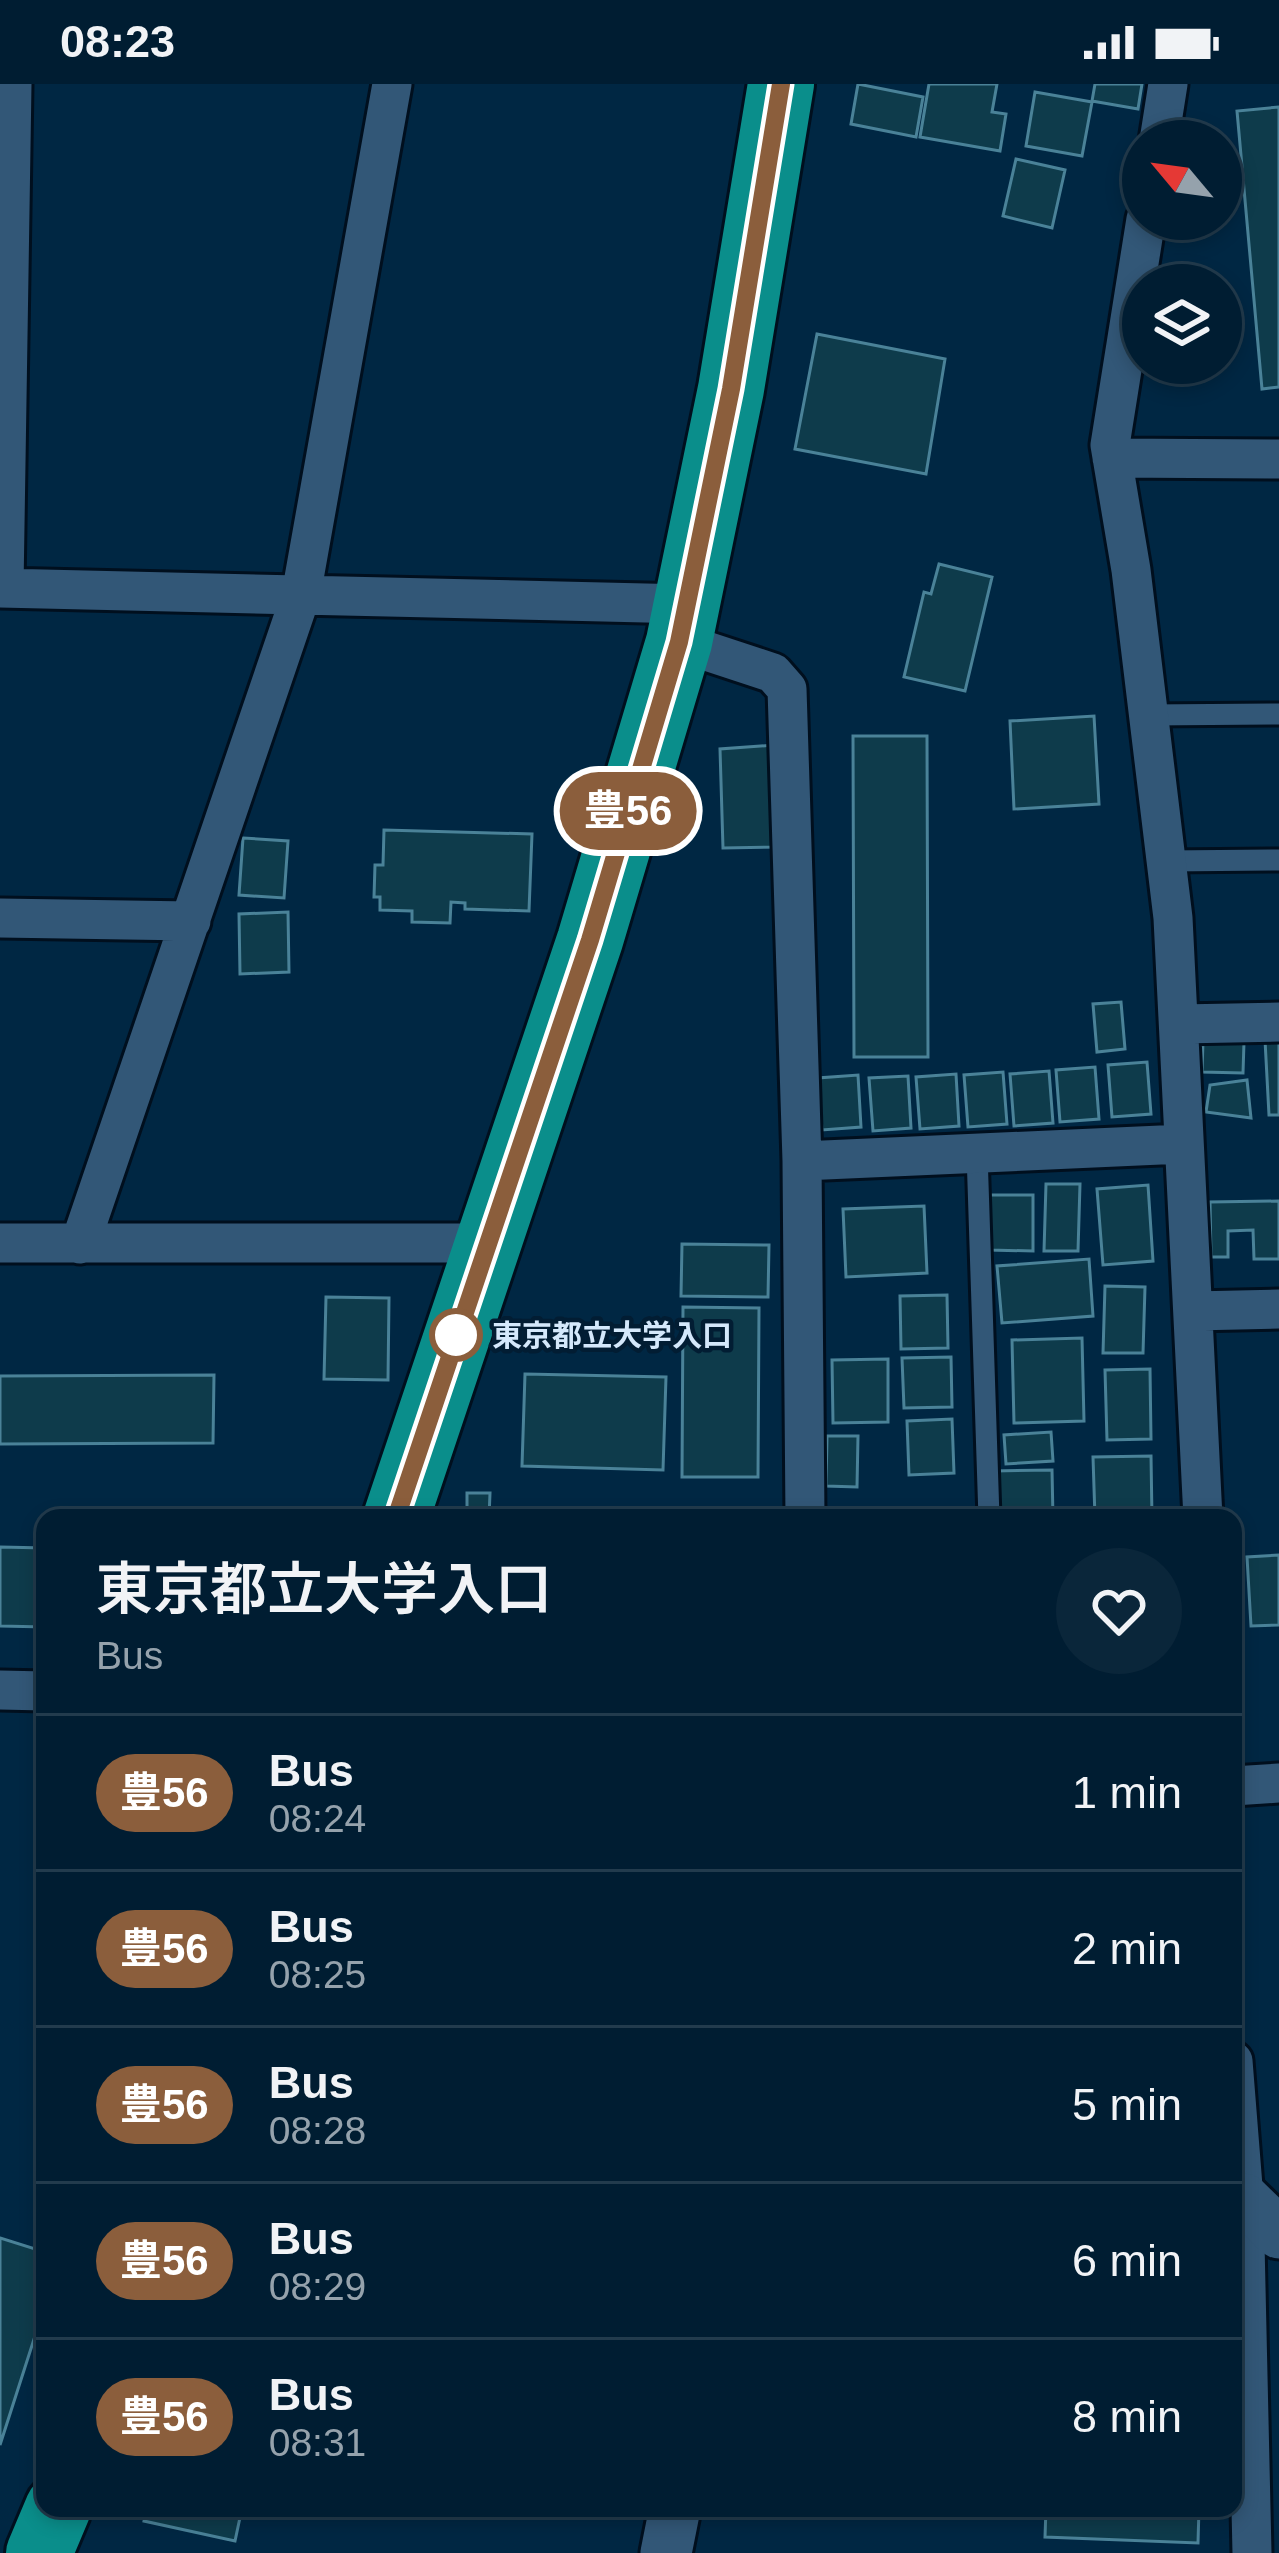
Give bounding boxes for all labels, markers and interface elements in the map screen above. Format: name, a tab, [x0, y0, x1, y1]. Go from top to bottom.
text: 08:23	[60, 16, 175, 67]
north arrow	[1122, 120, 1242, 240]
map controls	[1122, 120, 1242, 384]
button: layers	[1122, 264, 1242, 384]
line badge: 豊56	[559, 772, 697, 850]
text: 豊56	[584, 787, 672, 834]
marker: 東京都立大学入口	[431, 1310, 481, 1360]
place label: 東京都立大学入口	[492, 1319, 732, 1352]
button: heart	[1056, 1548, 1182, 1674]
text: 東京都立大学入口	[96, 1557, 552, 1621]
text: Bus	[96, 1634, 163, 1677]
text: Bus	[269, 1745, 354, 1796]
text: 1 min	[1072, 1767, 1182, 1818]
text: 豊56	[120, 1769, 209, 1816]
text: 08:24	[269, 1797, 366, 1840]
text: Bus	[269, 1901, 354, 1952]
text: 2 min	[1072, 1923, 1182, 1974]
text: 豊56	[120, 1925, 209, 1972]
text: 08:25	[269, 1953, 366, 1996]
text: Bus	[269, 2057, 354, 2108]
text: 5 min	[1072, 2079, 1182, 2130]
text: 豊56	[120, 2081, 209, 2128]
text: 08:28	[269, 2109, 366, 2152]
text: Bus	[269, 2213, 354, 2264]
text: 6 min	[1072, 2235, 1182, 2286]
text: 豊56	[120, 2237, 209, 2284]
text: 08:29	[269, 2265, 366, 2308]
text: Bus	[269, 2369, 354, 2420]
text: 8 min	[1072, 2391, 1182, 2442]
text: 豊56	[120, 2393, 209, 2440]
text: 08:31	[269, 2421, 366, 2464]

